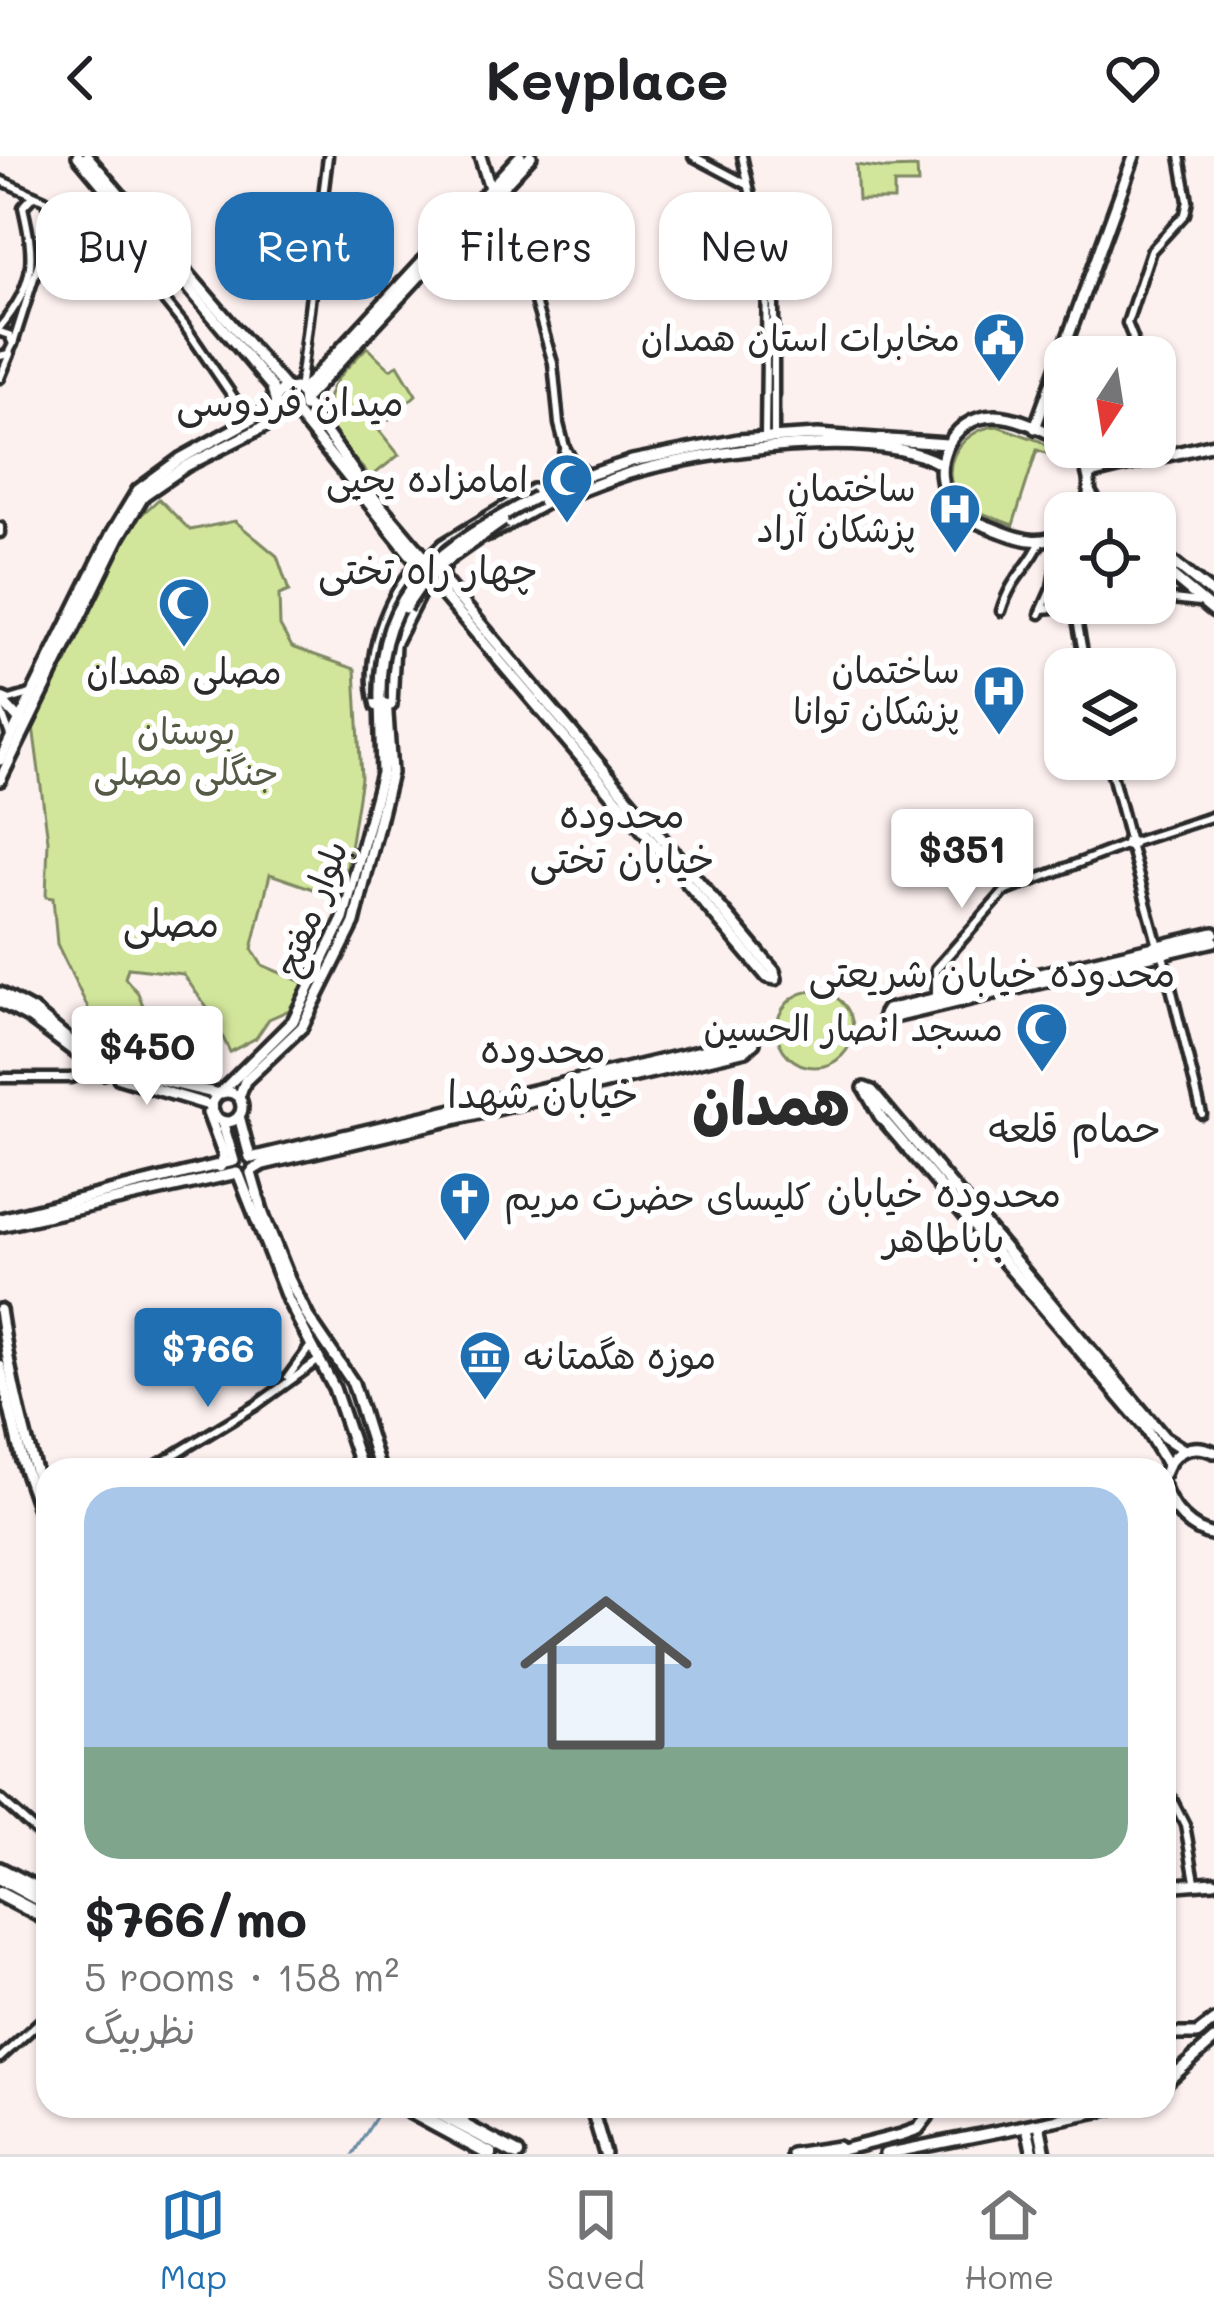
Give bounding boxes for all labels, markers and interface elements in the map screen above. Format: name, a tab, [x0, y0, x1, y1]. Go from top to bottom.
text: Keyplace	[485, 43, 729, 114]
icon: back	[48, 45, 114, 111]
icon: heart	[1100, 45, 1166, 111]
chip: Buy	[36, 192, 191, 300]
chip: Rent	[215, 192, 394, 300]
chip: Filters	[418, 192, 635, 300]
chip: New	[659, 192, 832, 300]
public building icon: مخابرات استان همدان	[971, 310, 1027, 384]
place label: مخابرات استان همدان	[641, 313, 960, 360]
north arrow	[1044, 336, 1176, 468]
map controls	[1044, 336, 1176, 780]
district label: میدان فردوسی	[176, 375, 404, 428]
mosque icon: امامزاده یحیی	[539, 451, 595, 525]
place label: امامزاده یحیی	[326, 454, 528, 503]
place label: ساختمان پزشکان آراد	[756, 463, 916, 553]
hospital icon: ساختمان پزشکان آراد	[927, 481, 983, 555]
button: locate	[1044, 492, 1176, 624]
district label: چهار راه تختی	[318, 543, 538, 596]
mosque icon: مصلی همدان	[156, 575, 212, 649]
place label: ساختمان پزشکان توانا	[793, 645, 960, 735]
place label: مصلی همدان	[86, 646, 282, 695]
button: layers	[1044, 648, 1176, 780]
hospital icon: ساختمان پزشکان توانا	[971, 663, 1027, 737]
park label: بوستان جنگلی مصلی	[93, 706, 279, 796]
district label: محدوده خیابان تختی	[530, 787, 714, 885]
pin: $351	[891, 809, 1033, 911]
text: $351	[918, 822, 1006, 873]
street label: بلوار مفتح	[262, 833, 360, 983]
district label: مصلی	[123, 896, 219, 949]
district label: محدوده خیابان شریعتی	[809, 946, 1175, 999]
mosque icon: مسجد انصار الحسین	[1014, 1000, 1070, 1074]
place label: مسجد انصار الحسین	[704, 1003, 1003, 1050]
pin: $450	[76, 1006, 218, 1108]
text: $450	[99, 1019, 195, 1070]
district label: محدوده خیابان شهدا	[447, 1022, 639, 1118]
district label: همدان	[692, 1062, 850, 1140]
district label: حمام قلعه	[989, 1101, 1159, 1158]
district label: محدوده خیابان باباطاهر	[827, 1166, 1061, 1262]
church icon: کلیسای حضرت مریم	[437, 1169, 493, 1243]
place label: کلیسای حضرت مریم	[504, 1172, 811, 1225]
pin: $766	[137, 1308, 279, 1410]
text: $766	[161, 1321, 255, 1372]
museum icon: موزه هگمتانه	[457, 1328, 513, 1402]
place label: موزه هگمتانه	[524, 1331, 716, 1378]
icon: home	[498, 1565, 714, 1781]
text: $766/mo	[84, 1883, 307, 1950]
text: 5 rooms · 158 m²	[84, 1950, 399, 2001]
text: نظربیگ	[84, 2003, 195, 2054]
tab: Map	[160, 2182, 227, 2297]
tab: Saved	[547, 2182, 645, 2297]
tab: Home	[964, 2182, 1054, 2297]

